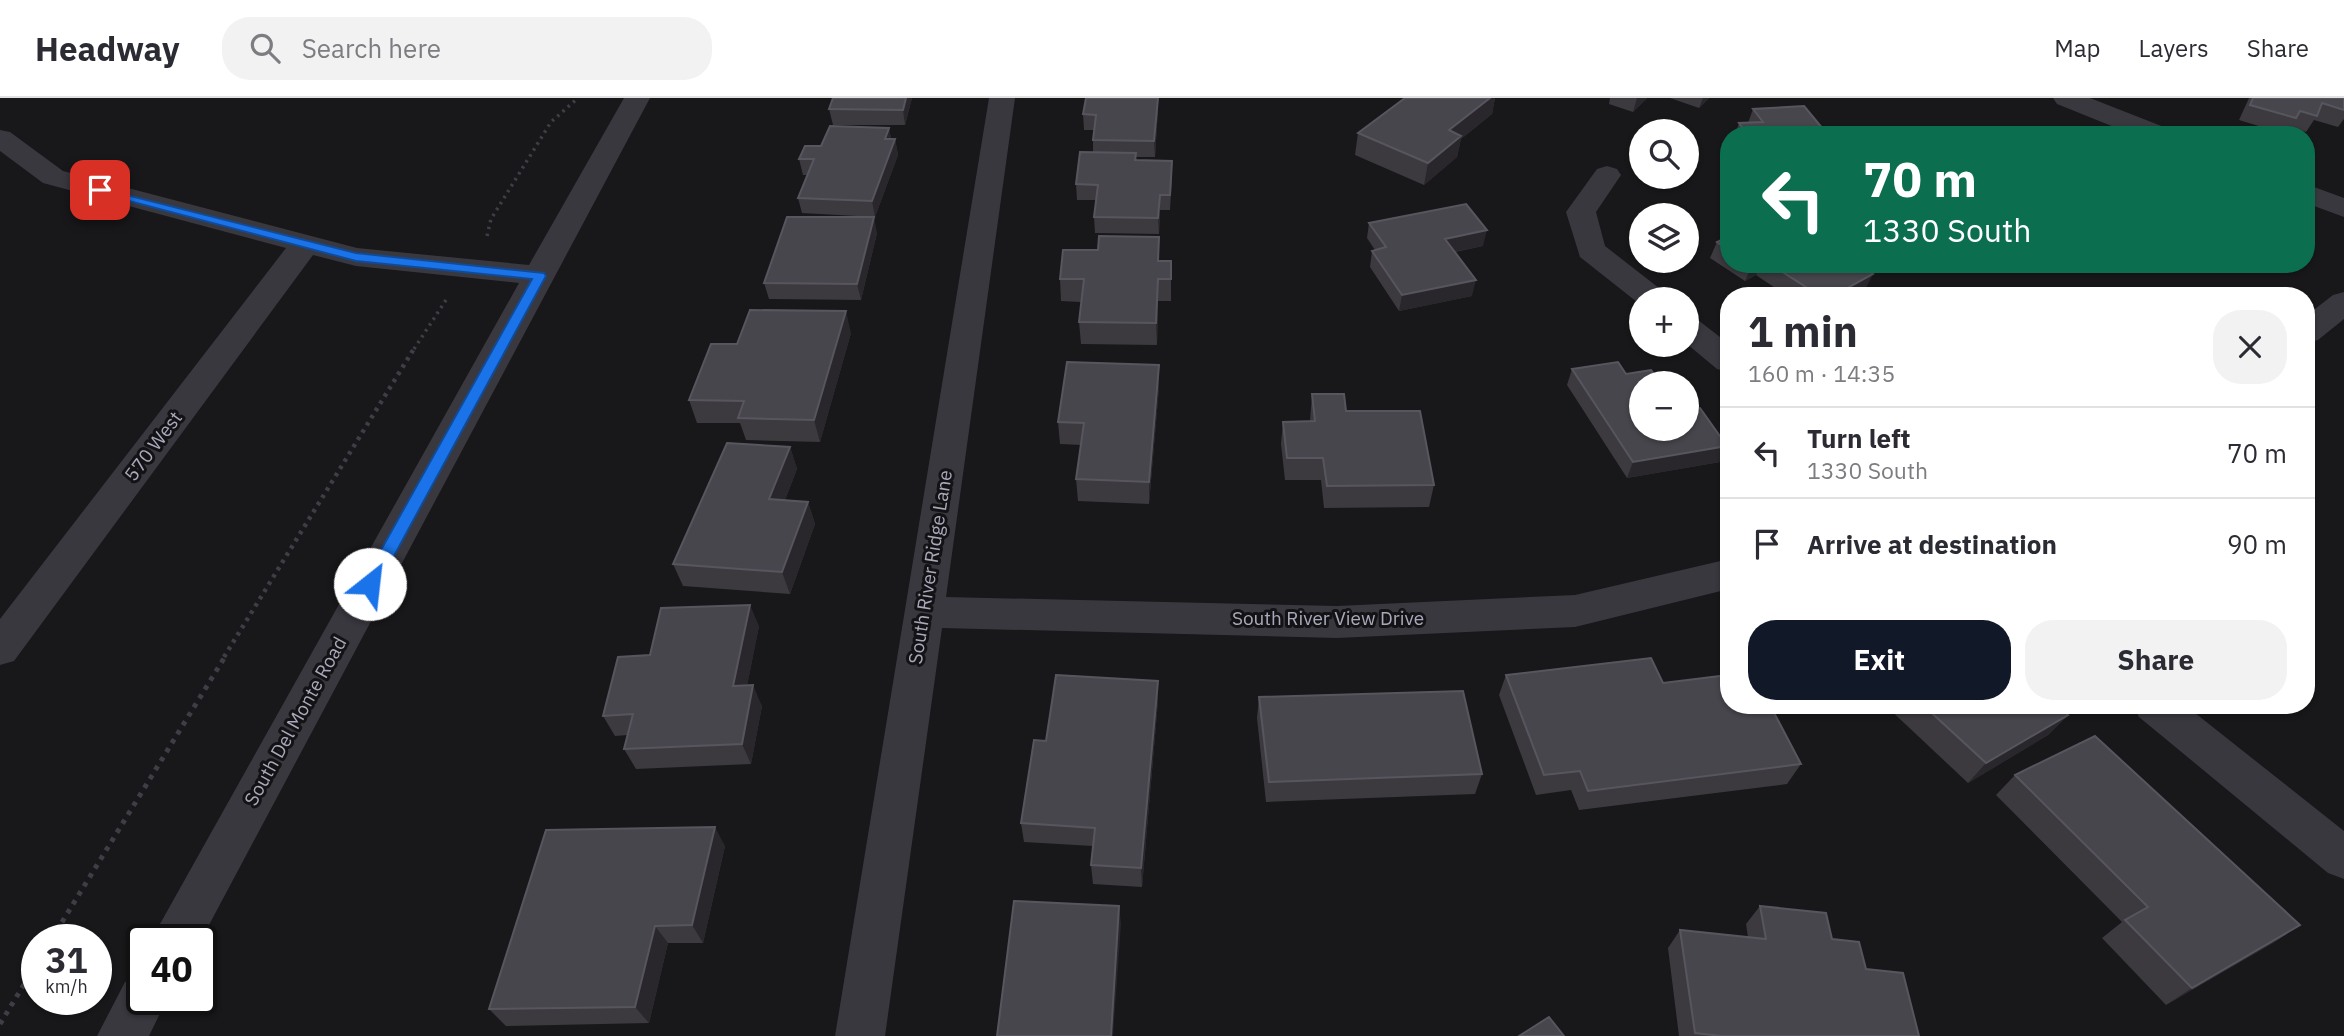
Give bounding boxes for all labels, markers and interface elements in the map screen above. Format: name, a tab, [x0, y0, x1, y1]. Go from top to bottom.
search box	[222, 17, 712, 80]
text: Headway	[35, 27, 180, 70]
icon: search	[246, 29, 284, 67]
text: Search here	[302, 31, 441, 65]
text: Map	[2054, 32, 2101, 64]
text: Layers	[2139, 32, 2209, 64]
text: Share	[2247, 32, 2309, 64]
map controls	[1629, 119, 1699, 441]
button: search	[1629, 119, 1699, 189]
text: 70 m	[1863, 147, 1977, 210]
icon: left	[1748, 154, 1839, 245]
pin	[70, 160, 130, 220]
icon: arrive	[81, 171, 119, 209]
button: layers	[1629, 203, 1699, 273]
text: 1330 South	[1863, 209, 2031, 251]
button: +	[1629, 287, 1699, 357]
text: 1 min	[1748, 304, 1858, 359]
button: close	[2213, 310, 2287, 384]
text: 160 m · 14:35	[1748, 358, 1895, 388]
button: −	[1629, 371, 1699, 441]
street label: 570 West	[119, 406, 187, 486]
text: Turn left	[1807, 421, 1910, 455]
icon: left	[1748, 434, 1786, 472]
text: 70 m	[2227, 436, 2287, 470]
text: 1330 South	[1807, 455, 1928, 485]
street label: South River Ridge Lane	[903, 468, 957, 666]
icon: arrive	[1748, 525, 1786, 563]
text: Arrive at destination	[1807, 527, 2057, 561]
text: 90 m	[2227, 527, 2287, 561]
position arrow	[333, 547, 407, 621]
street label: South River View Drive	[1232, 606, 1424, 630]
button: Exit	[1748, 620, 2011, 700]
button: Share	[2025, 620, 2287, 700]
street label: South Del Monte Road	[239, 632, 351, 810]
speed limit sign: 40	[126, 924, 217, 1015]
text: 31	[45, 937, 88, 983]
text: km/h	[45, 975, 88, 998]

